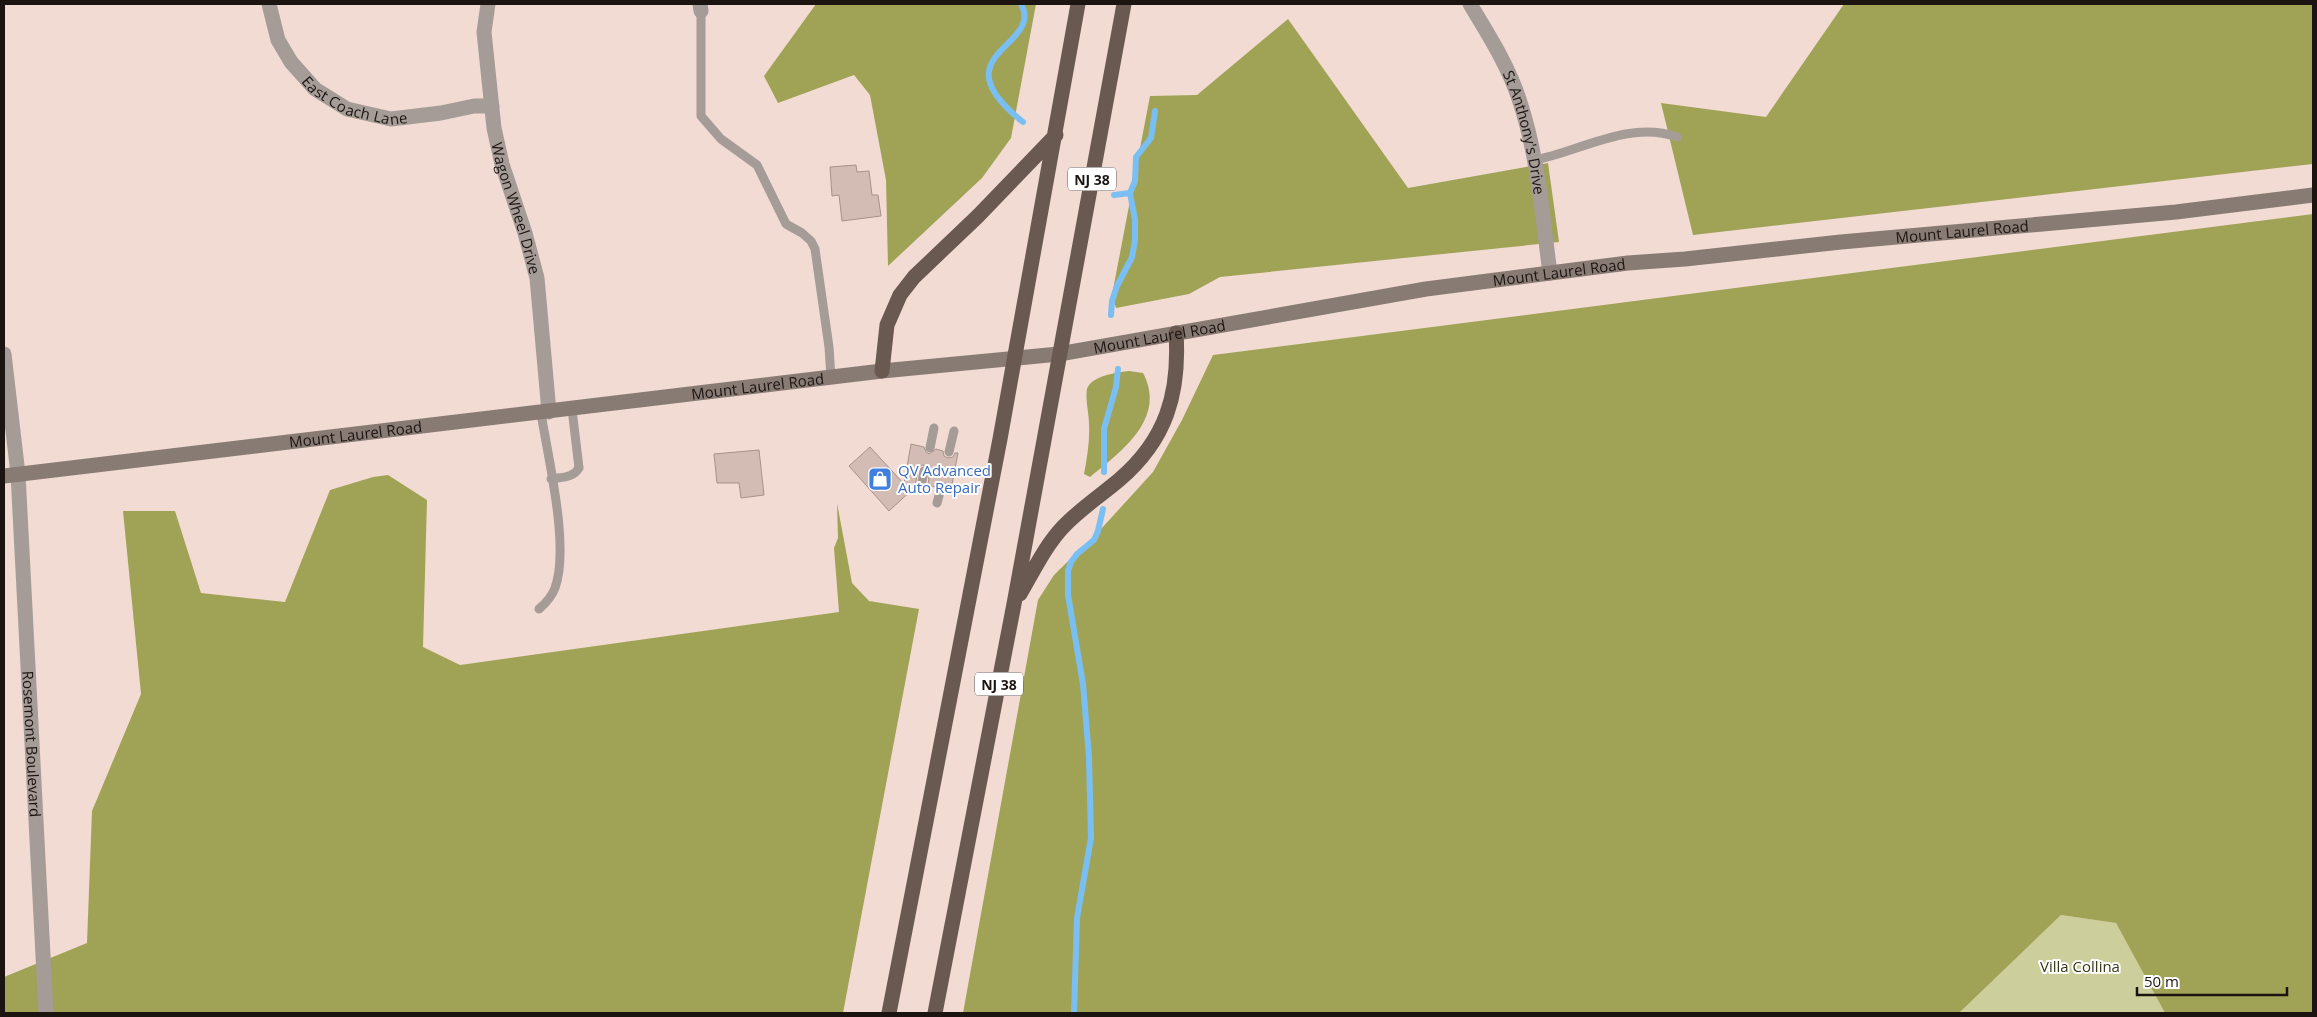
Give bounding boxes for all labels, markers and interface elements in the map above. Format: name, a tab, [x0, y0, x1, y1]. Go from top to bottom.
street label: St Anthony's Drive	[1499, 67, 1550, 196]
street label: East Coach Lane	[298, 71, 408, 129]
street label: Wagon Wheel Drive	[487, 140, 545, 276]
road number: NJ 38	[1068, 168, 1116, 190]
street label: Mount Laurel Road	[1895, 215, 2029, 247]
street label: Mount Laurel Road	[1492, 253, 1627, 290]
street label: Mount Laurel Road	[1092, 315, 1227, 358]
street label: Mount Laurel Road	[690, 368, 825, 404]
street label: Mount Laurel Road	[288, 416, 423, 452]
place label: QV Advanced Auto Repair	[898, 460, 991, 497]
shop icon: QV Advanced Auto Repair	[867, 466, 893, 492]
street label: Rosemont Boulevard	[18, 670, 46, 818]
road number: NJ 38	[975, 672, 1023, 696]
park label: Villa Collina	[2040, 956, 2120, 976]
scale bar	[2137, 964, 2287, 996]
text: 50 m	[2144, 971, 2179, 991]

